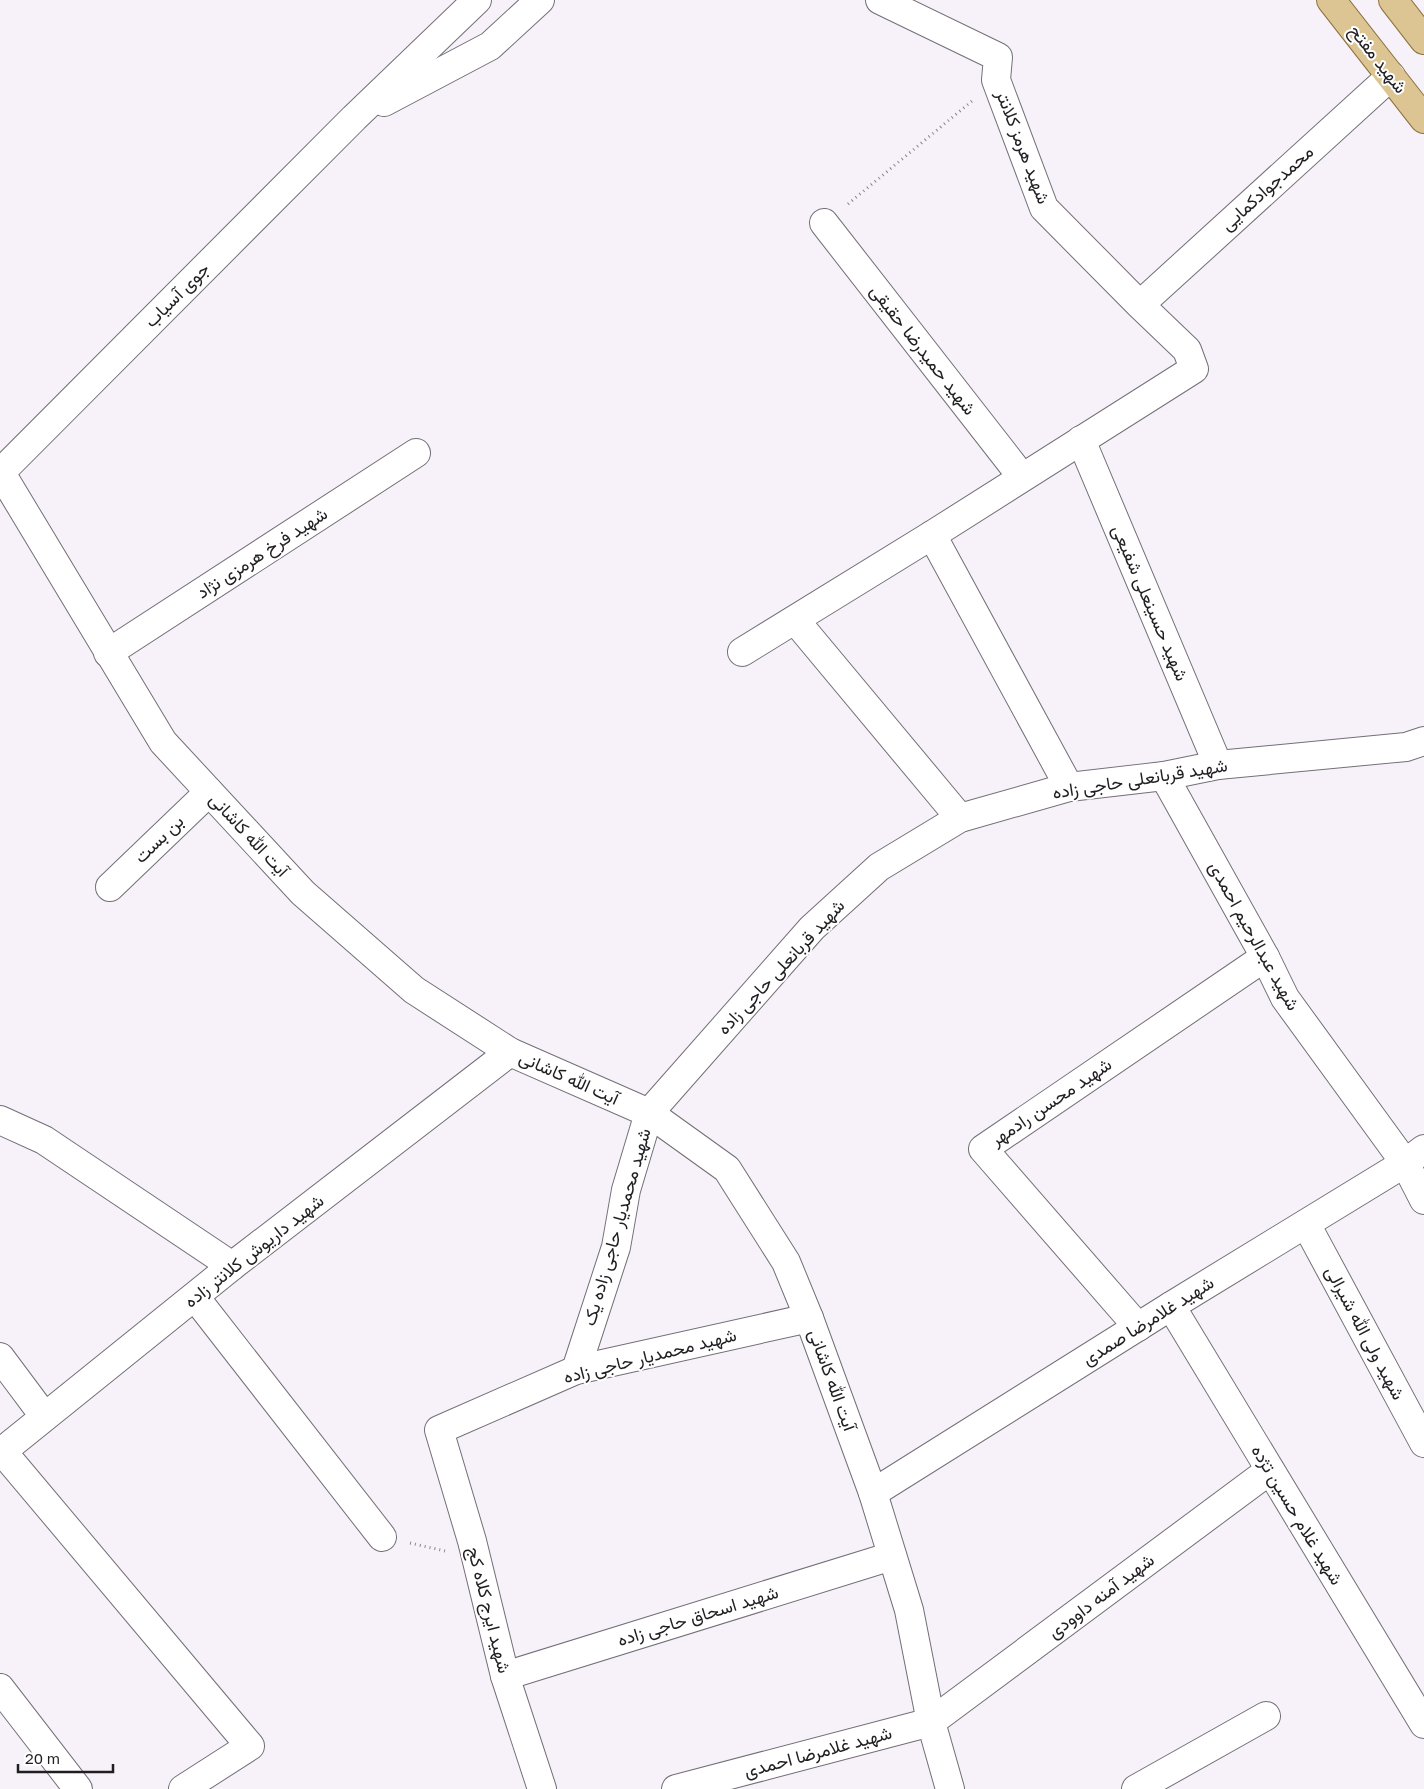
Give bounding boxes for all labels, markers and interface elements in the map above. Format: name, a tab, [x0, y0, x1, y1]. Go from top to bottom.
street label: شهید مفتح	[1344, 20, 1412, 98]
street label: شهید هرمز کلانتر	[991, 86, 1056, 207]
street label: محمدجوادکمایی	[1215, 140, 1318, 235]
street label: جوی آسیاب	[139, 257, 214, 332]
street label: شهید حمیدرضا حقیقی	[865, 280, 982, 420]
street label: شهید فرخ هرمزی نژاد	[192, 502, 332, 604]
street label: شهید حسینعلی شفیعی	[1107, 521, 1194, 684]
street label: شهید قربانعلی حاجی زاده	[1051, 753, 1229, 804]
street label: آیت الله کاشانی	[205, 788, 295, 883]
street label: بن بست	[129, 810, 188, 868]
street label: شهید عبدالرحیم احمدی	[1203, 857, 1305, 1015]
street label: شهید قربانعلی حاجی زاده	[712, 894, 849, 1039]
street label: آیت الله کاشانی	[516, 1045, 624, 1110]
street label: شهید محسن رادمهر	[985, 1052, 1116, 1151]
street label: شهید محمدیار حاجی زاده یک	[577, 1125, 656, 1328]
street label: شهید داریوش کلانتر زاده	[179, 1189, 328, 1312]
street label: شهید ولی الله شیرالی	[1320, 1262, 1410, 1404]
street label: شهید غلامرضا صمدی	[1078, 1271, 1218, 1370]
street label: شهید محمدیار حاجی زاده	[561, 1323, 739, 1388]
street label: آیت الله کاشانی	[803, 1326, 862, 1436]
street label: شهید غلام حسین تژده	[1246, 1440, 1348, 1590]
street label: شهید ایرج کلاه کج	[462, 1544, 516, 1676]
street label: شهید آمنه داوودی	[1043, 1548, 1159, 1643]
street label: شهید اسحاق حاجی زاده	[615, 1580, 781, 1651]
street label: شهید غلامرضا احمدی	[741, 1721, 894, 1782]
scale bar	[18, 1742, 112, 1774]
text: 20 m	[25, 1749, 60, 1767]

